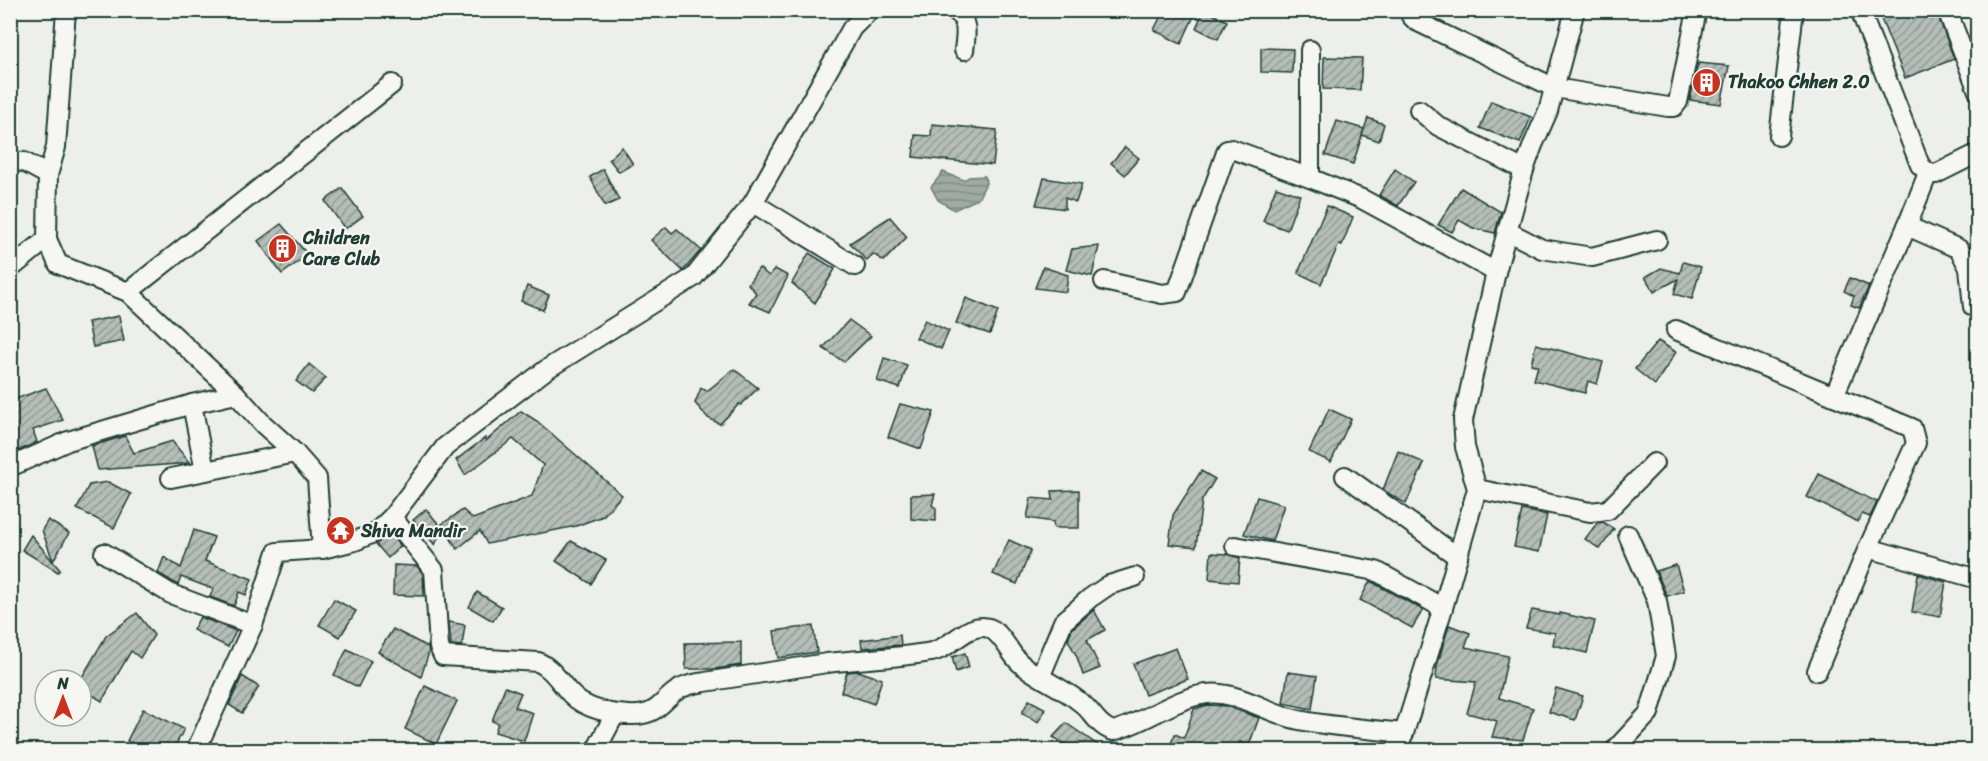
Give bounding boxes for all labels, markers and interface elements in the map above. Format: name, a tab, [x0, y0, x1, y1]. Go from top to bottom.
building icon: Thakoo Chhen 2.0	[1691, 66, 1723, 98]
place label: Thakoo Chhen 2.0	[1728, 66, 1870, 98]
place label: Children Care Club	[302, 222, 381, 275]
building icon: Children Care Club	[266, 232, 298, 264]
temple icon: Shiva Mandir	[324, 515, 356, 547]
place label: Shiva Mandir	[360, 515, 466, 547]
north arrow	[33, 668, 93, 728]
text: N	[56, 669, 69, 698]

